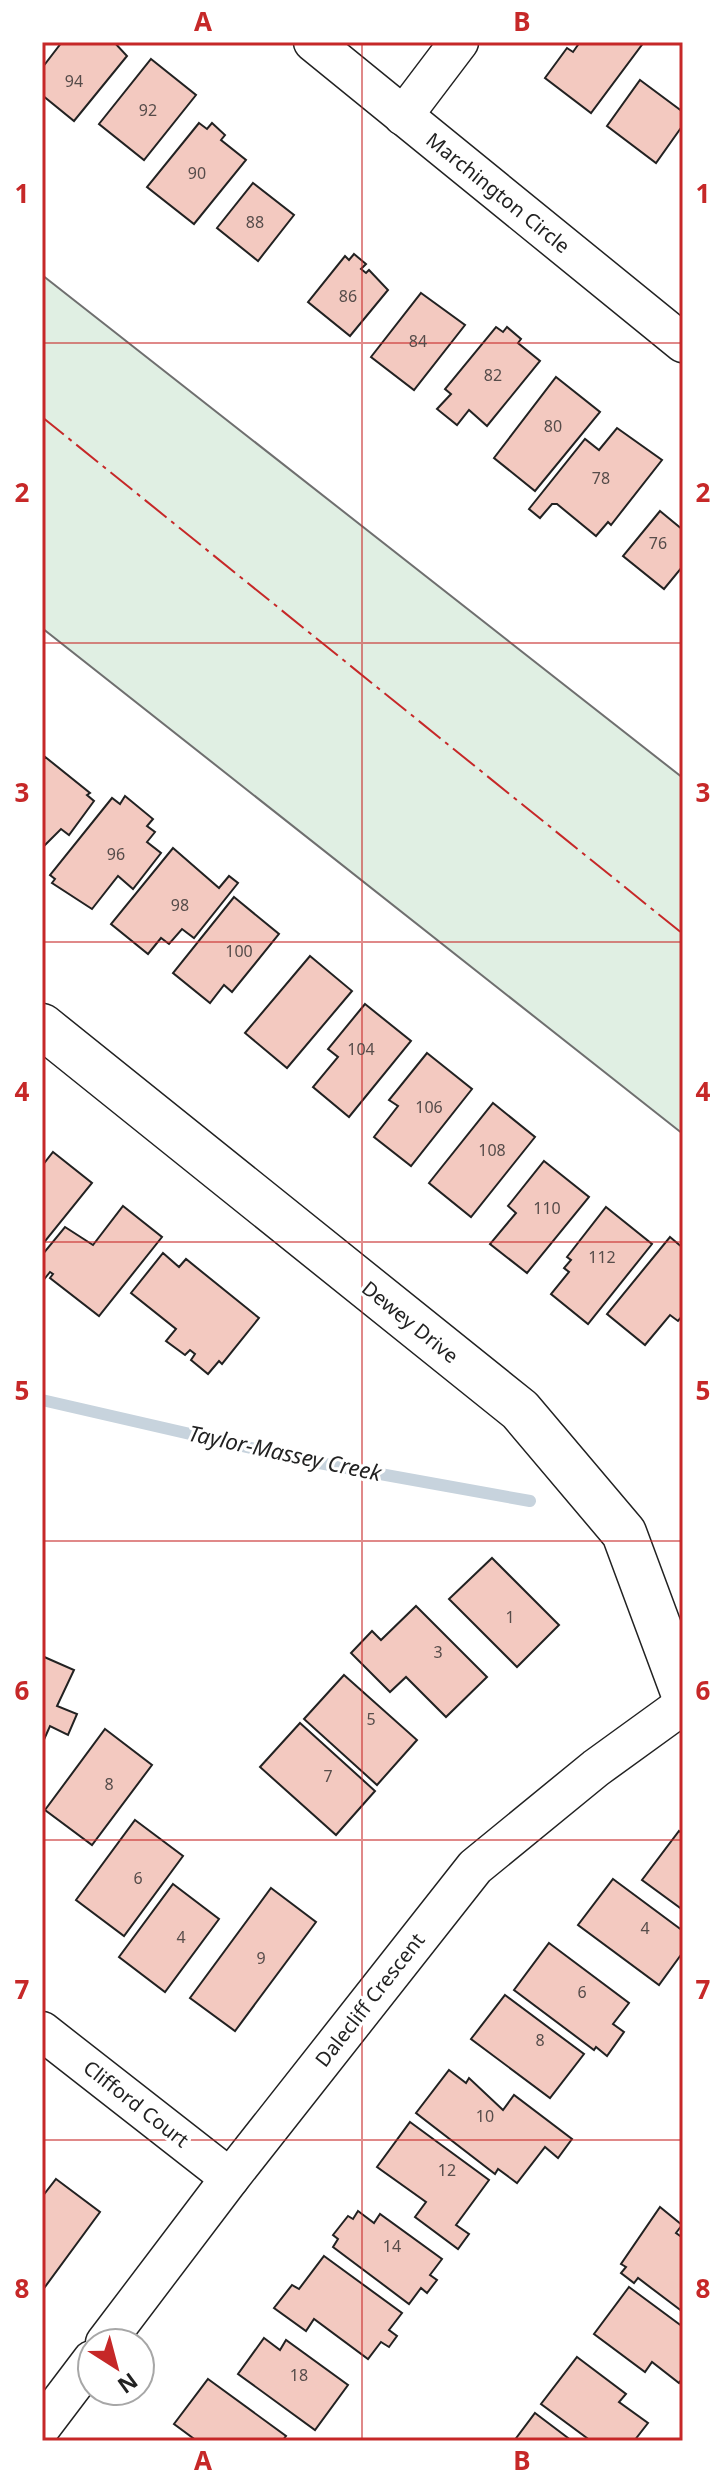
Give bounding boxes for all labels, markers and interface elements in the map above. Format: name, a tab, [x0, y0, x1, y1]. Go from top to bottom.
text: A	[194, 3, 212, 39]
text: B	[513, 3, 531, 39]
house number: 94	[65, 70, 83, 92]
house number: 92	[139, 99, 157, 121]
street label: Marchington Circle	[421, 126, 576, 259]
house number: 90	[188, 162, 206, 184]
text: 1	[15, 175, 29, 211]
text: 1	[696, 175, 710, 211]
house number: 88	[246, 211, 264, 233]
house number: 86	[339, 285, 357, 307]
house number: 84	[409, 330, 427, 352]
house number: 82	[484, 364, 502, 386]
house number: 80	[544, 415, 562, 437]
house number: 78	[592, 467, 610, 489]
text: 2	[15, 474, 30, 510]
text: 2	[696, 474, 711, 510]
house number: 76	[649, 532, 667, 554]
text: 3	[15, 774, 29, 810]
text: 3	[696, 774, 710, 810]
house number: 96	[107, 843, 125, 865]
house number: 98	[171, 894, 189, 916]
house number: 100	[225, 940, 253, 962]
house number: 104	[347, 1038, 375, 1060]
text: 4	[15, 1073, 30, 1109]
text: 4	[696, 1073, 711, 1109]
house number: 106	[415, 1096, 443, 1118]
house number: 108	[478, 1139, 506, 1161]
house number: 110	[533, 1197, 561, 1219]
house number: 112	[588, 1246, 616, 1268]
street label: Dewey Drive	[356, 1274, 464, 1369]
text: 5	[15, 1372, 29, 1408]
text: 5	[696, 1372, 710, 1408]
water label: Taylor-Massey Creek	[186, 1417, 385, 1487]
house number: 1	[505, 1606, 515, 1628]
house number: 3	[433, 1641, 443, 1663]
text: 6	[15, 1672, 30, 1708]
text: 6	[696, 1672, 711, 1708]
house number: 5	[366, 1708, 376, 1730]
house number: 7	[323, 1765, 333, 1787]
house number: 8	[104, 1773, 114, 1795]
house number: 6	[133, 1867, 143, 1889]
house number: 4	[640, 1917, 650, 1939]
house number: 4	[176, 1926, 186, 1948]
street label: Dalecliff Crescent	[309, 1927, 430, 2072]
house number: 9	[256, 1947, 266, 1969]
text: 7	[15, 1971, 30, 2007]
text: 7	[696, 1971, 711, 2007]
house number: 6	[577, 1981, 587, 2003]
house number: 8	[535, 2029, 545, 2051]
street label: Clifford Court	[78, 2054, 195, 2153]
house number: 10	[476, 2105, 494, 2127]
house number: 12	[438, 2159, 456, 2181]
house number: 14	[383, 2235, 401, 2257]
text: 8	[15, 2270, 29, 2306]
text: 8	[696, 2270, 710, 2306]
north arrow	[76, 2327, 156, 2407]
house number: 18	[290, 2364, 308, 2386]
text: N	[112, 2367, 144, 2401]
text: A	[194, 2442, 212, 2478]
text: B	[513, 2442, 531, 2478]

